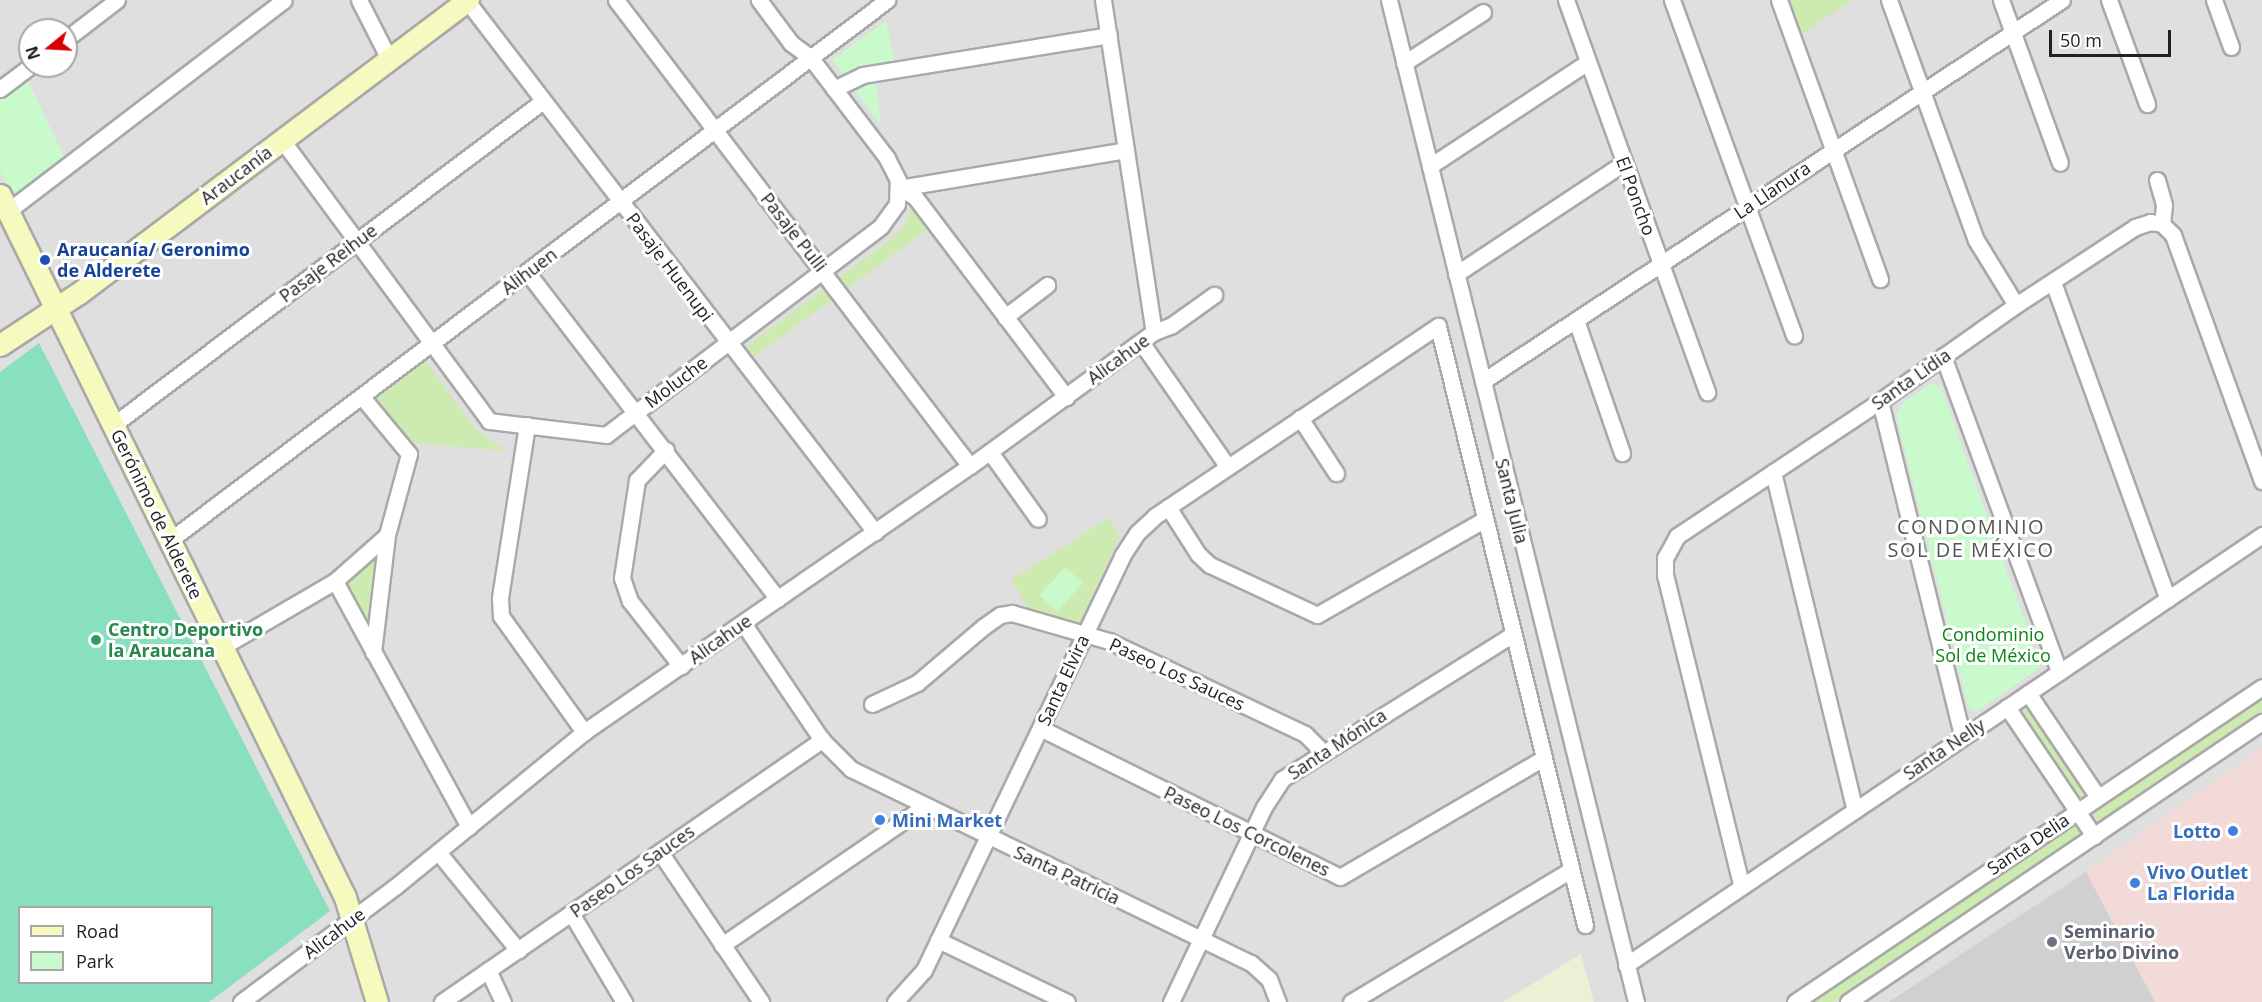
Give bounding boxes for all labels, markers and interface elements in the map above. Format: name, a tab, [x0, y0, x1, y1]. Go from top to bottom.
north arrow	[18, 18, 78, 78]
scale bar	[2052, 18, 2174, 56]
text: 50 m	[2060, 28, 2102, 52]
text: N	[20, 43, 45, 63]
street label: Araucanía	[196, 141, 276, 209]
street label: El Poncho	[1612, 154, 1660, 238]
street label: La Llanura	[1730, 157, 1814, 223]
street label: Pasaje Pulli	[756, 188, 832, 276]
street label: Pasaje Huenupi	[622, 208, 718, 326]
street label: Pasaje Reihue	[275, 219, 381, 307]
place label: Araucanía/ Geronimo de Alderete	[57, 239, 250, 282]
street label: Alihuen	[497, 243, 561, 299]
marker: Araucanía/ Geronimo de Alderete	[38, 253, 52, 267]
street label: Alicahue	[1083, 329, 1153, 389]
street label: Santa Lidia	[1867, 344, 1955, 414]
street label: Moluche	[641, 352, 711, 412]
street label: Gerónimo de Alderete	[107, 426, 207, 602]
street label: Santa Julia	[1491, 456, 1533, 546]
district label: CONDOMINIO SOL DE MÉXICO	[1888, 514, 2054, 561]
street label: Alicahue	[685, 610, 755, 668]
place label: Centro Deportivo la Araucana	[108, 619, 263, 662]
park label: Condominio Sol de México	[1935, 624, 2051, 666]
street label: Santa Elvira	[1033, 631, 1093, 729]
marker: Centro Deportivo la Araucana	[89, 633, 103, 647]
street label: Paseo Los Sauces	[1106, 633, 1248, 715]
street label: Santa Mónica	[1284, 704, 1390, 784]
street label: Santa Nelly	[1899, 714, 1989, 784]
street label: Paseo Los Corcolenes	[1161, 781, 1333, 881]
place label: Mini Market	[892, 809, 1002, 831]
street label: Santa Delia	[1983, 809, 2073, 879]
marker: Mini Market	[873, 813, 887, 827]
street label: Paseo Los Sauces	[566, 820, 698, 922]
place label: Lotto	[2173, 820, 2221, 842]
marker: Lotto	[2226, 824, 2240, 838]
street label: Santa Patricia	[1011, 841, 1123, 909]
place label: Vivo Outlet La Florida	[2147, 862, 2248, 904]
marker: Vivo Outlet La Florida	[2128, 876, 2142, 890]
street label: Alicahue	[299, 903, 369, 963]
legend	[18, 906, 213, 984]
text: Road	[76, 919, 119, 943]
place label: Seminario Verbo Divino	[2064, 921, 2179, 964]
marker: Seminario Verbo Divino	[2045, 935, 2059, 949]
text: Park	[76, 949, 114, 973]

